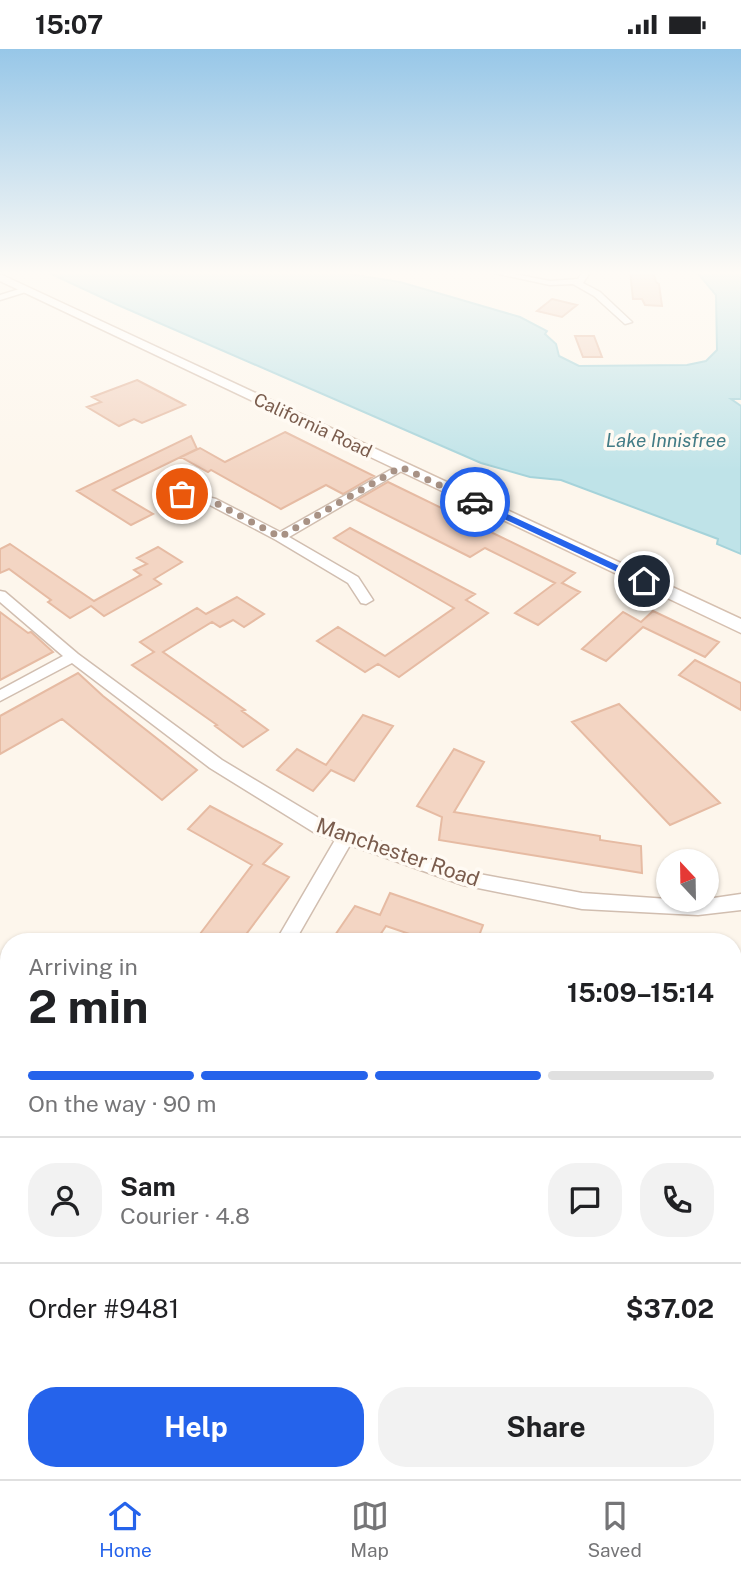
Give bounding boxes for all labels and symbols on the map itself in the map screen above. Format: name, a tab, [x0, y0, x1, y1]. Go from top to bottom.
street label: California Road	[251, 388, 375, 462]
water label: Lake Innisfree	[606, 429, 726, 451]
pin	[152, 464, 212, 524]
courier	[440, 467, 510, 537]
pin	[614, 551, 674, 611]
street label: Manchester Road	[313, 812, 483, 892]
north arrow	[656, 849, 719, 912]

